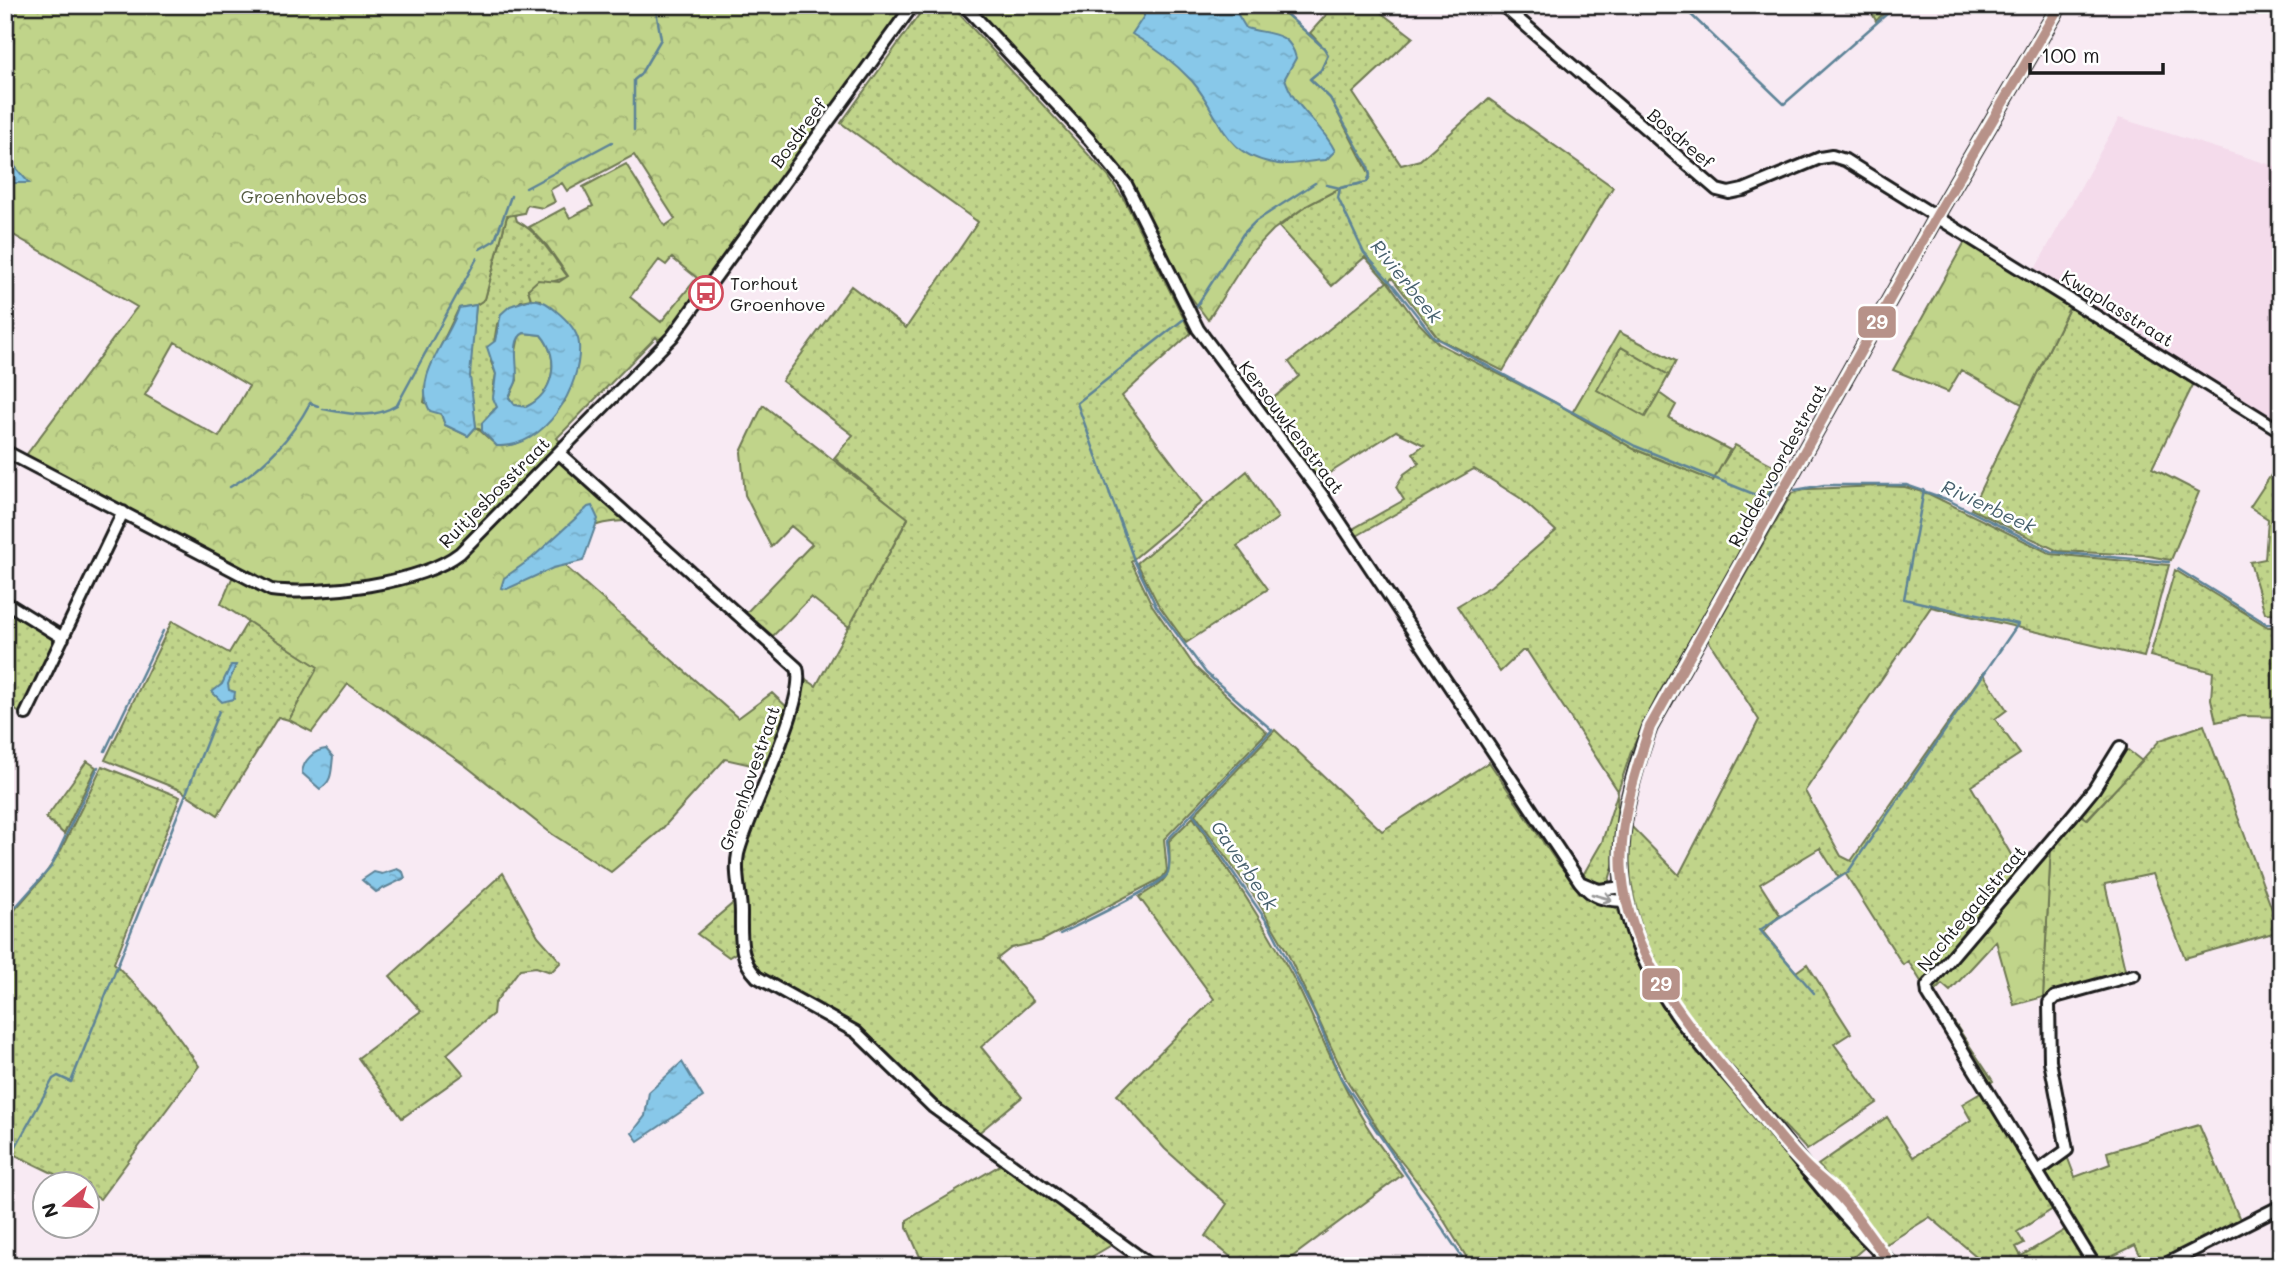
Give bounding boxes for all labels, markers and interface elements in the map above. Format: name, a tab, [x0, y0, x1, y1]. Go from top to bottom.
scale bar	[2030, 32, 2164, 76]
text: 100 m	[2041, 41, 2100, 68]
street label: Bosdreef	[765, 93, 832, 173]
street label: Bosdreef	[1643, 103, 1720, 174]
park label: Groenhovebos	[241, 184, 367, 208]
water label: Rivierbeek	[1366, 234, 1449, 329]
street label: Kwaplasstraat	[2057, 264, 2179, 352]
place label: Torhout Groenhove	[730, 271, 826, 316]
bus stop icon: Torhout Groenhove	[687, 274, 725, 312]
line badge: 29	[1857, 305, 1897, 339]
text: 29	[1866, 309, 1889, 334]
street label: Kersouwkenstraat	[1234, 355, 1350, 499]
street label: Ruddervoordestraat	[1722, 379, 1832, 551]
street label: Ruitjesbosstraat	[433, 431, 555, 553]
water label: Rivierbeek	[1938, 473, 2041, 539]
street label: Groenhovestraat	[713, 702, 785, 854]
water label: Gaverbeek	[1206, 815, 1285, 915]
street label: Nachtegaalstraat	[1911, 840, 2031, 976]
one-way arrow	[1590, 892, 1612, 905]
line badge: 29	[1641, 967, 1681, 1001]
text: 29	[1650, 971, 1673, 996]
north arrow	[32, 1170, 102, 1240]
text: N	[35, 1200, 63, 1221]

